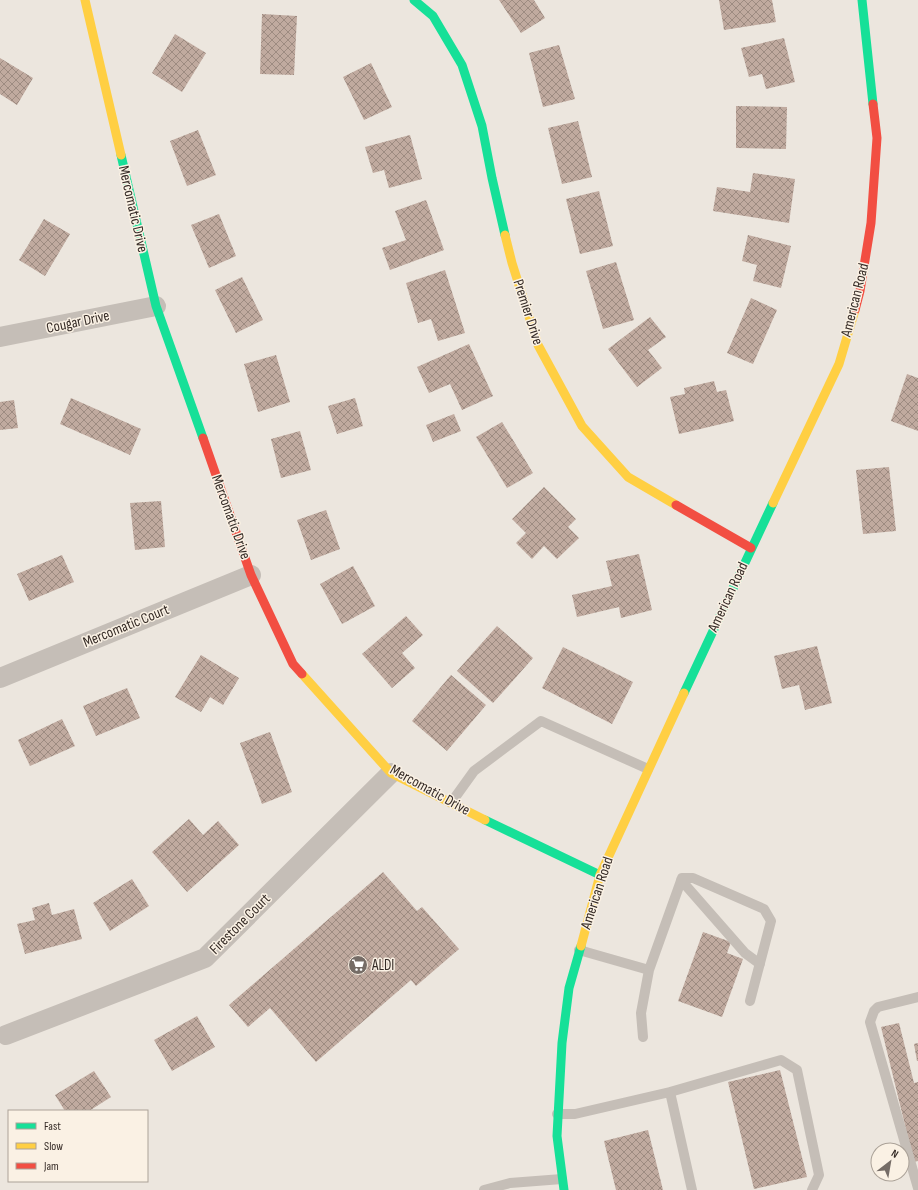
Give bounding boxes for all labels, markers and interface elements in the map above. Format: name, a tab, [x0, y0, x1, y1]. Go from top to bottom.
street label: Mercomatic Drive	[114, 164, 152, 254]
street label: American Road	[836, 261, 873, 340]
street label: Premier Drive	[508, 277, 548, 347]
street label: Cougar Drive	[45, 306, 111, 338]
street label: Mercomatic Drive	[207, 472, 255, 562]
street label: American Road	[703, 559, 752, 636]
street label: Mercomatic Court	[80, 600, 172, 652]
street label: Mercomatic Drive	[387, 760, 473, 820]
street label: American Road	[576, 854, 618, 932]
street label: Firestone Court	[206, 889, 275, 958]
supermarket icon: ALDI	[347, 954, 369, 976]
place label: ALDI	[371, 956, 394, 975]
legend	[8, 1110, 148, 1182]
text: Fast	[44, 1119, 61, 1134]
text: Slow	[44, 1139, 63, 1154]
north arrow	[870, 1142, 910, 1182]
text: N	[889, 1147, 901, 1161]
text: Jam	[43, 1159, 59, 1174]

